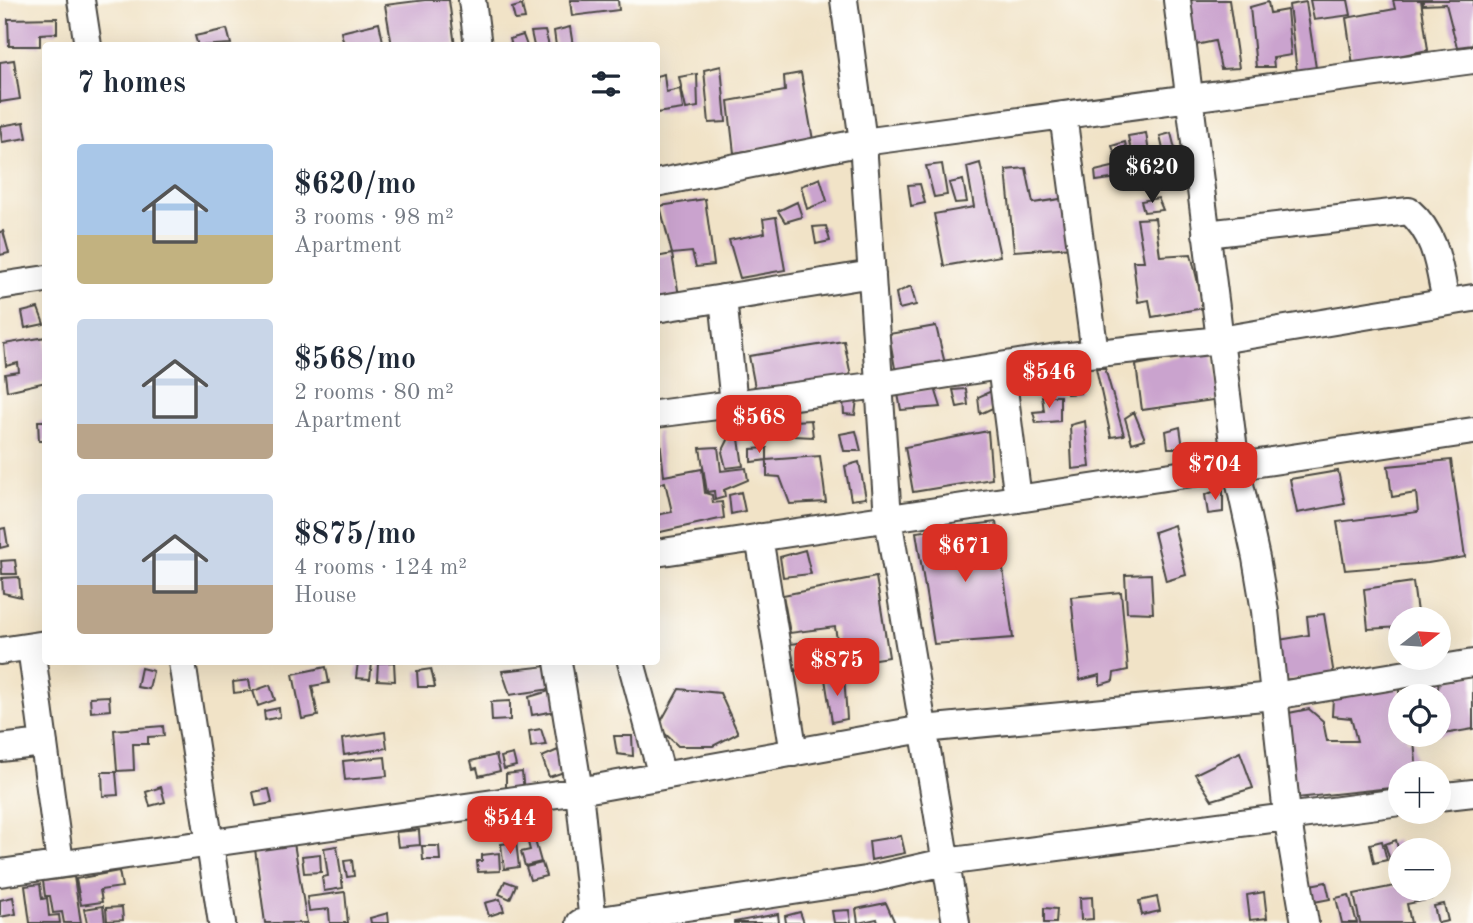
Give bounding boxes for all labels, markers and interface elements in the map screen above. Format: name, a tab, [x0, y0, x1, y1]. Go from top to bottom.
icon: filters	[587, 65, 625, 103]
text: 7 homes	[77, 69, 186, 99]
pin: $620	[1111, 146, 1193, 205]
text: $620	[1125, 156, 1179, 179]
text: $620/mo	[294, 170, 416, 200]
icon: home	[133, 172, 217, 256]
text: 3 rooms · 98 m²	[294, 206, 454, 229]
text: Apartment	[294, 234, 402, 257]
text: $568/mo	[294, 345, 416, 375]
icon: home	[133, 347, 217, 431]
pin: $546	[1008, 350, 1090, 410]
text: $546	[1022, 361, 1076, 384]
text: 2 rooms · 80 m²	[294, 381, 454, 404]
pin: $568	[718, 396, 800, 455]
text: $568	[732, 406, 786, 429]
text: Apartment	[294, 409, 402, 432]
pin: $704	[1174, 442, 1256, 502]
text: $704	[1188, 453, 1242, 476]
text: $875/mo	[294, 520, 416, 550]
icon: home	[133, 522, 217, 606]
pin: $671	[924, 524, 1006, 584]
text: $671	[938, 535, 992, 558]
text: 4 rooms · 124 m²	[294, 556, 467, 579]
text: House	[294, 584, 356, 607]
north arrow	[1388, 607, 1451, 670]
map controls	[1388, 607, 1451, 901]
pin: $875	[796, 638, 878, 698]
text: $875	[810, 649, 864, 672]
button: locate	[1388, 684, 1451, 747]
button: +	[1388, 761, 1451, 824]
pin: $544	[469, 796, 551, 856]
text: $544	[483, 807, 537, 830]
button: −	[1388, 838, 1451, 901]

